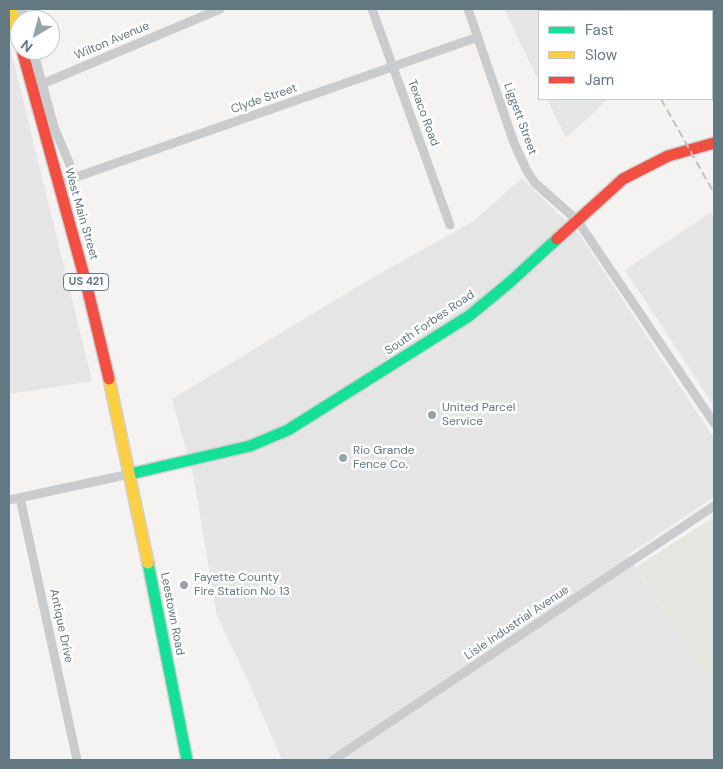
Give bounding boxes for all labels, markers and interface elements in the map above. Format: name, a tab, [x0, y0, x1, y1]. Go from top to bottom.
north arrow	[10, 10, 60, 60]
legend	[538, 10, 713, 100]
street label: Wilton Avenue	[73, 19, 151, 63]
text: Fast	[585, 20, 614, 40]
text: N	[17, 36, 36, 56]
text: Slow	[585, 45, 617, 65]
text: Jam	[585, 70, 614, 90]
street label: Texaco Road	[404, 78, 442, 148]
street label: Clyde Street	[229, 81, 299, 117]
street label: Liggett Street	[500, 81, 540, 157]
street label: West Main Street	[61, 166, 101, 262]
road number: US 421	[64, 274, 108, 290]
street label: South Forbes Road	[382, 288, 478, 358]
place label: United Parcel Service	[442, 401, 515, 429]
marker: United Parcel Service	[426, 409, 438, 421]
place label: Rio Grande Fence Co.	[353, 444, 415, 472]
marker: Rio Grande Fence Co.	[337, 452, 349, 464]
street label: Leestown Road	[157, 571, 187, 657]
place label: Fayette County Fire Station No 13	[194, 571, 290, 599]
marker: Fayette County Fire Station No 13	[178, 579, 190, 591]
street label: Lisle Industrial Avenue	[462, 583, 572, 663]
street label: Antique Drive	[46, 588, 76, 664]

